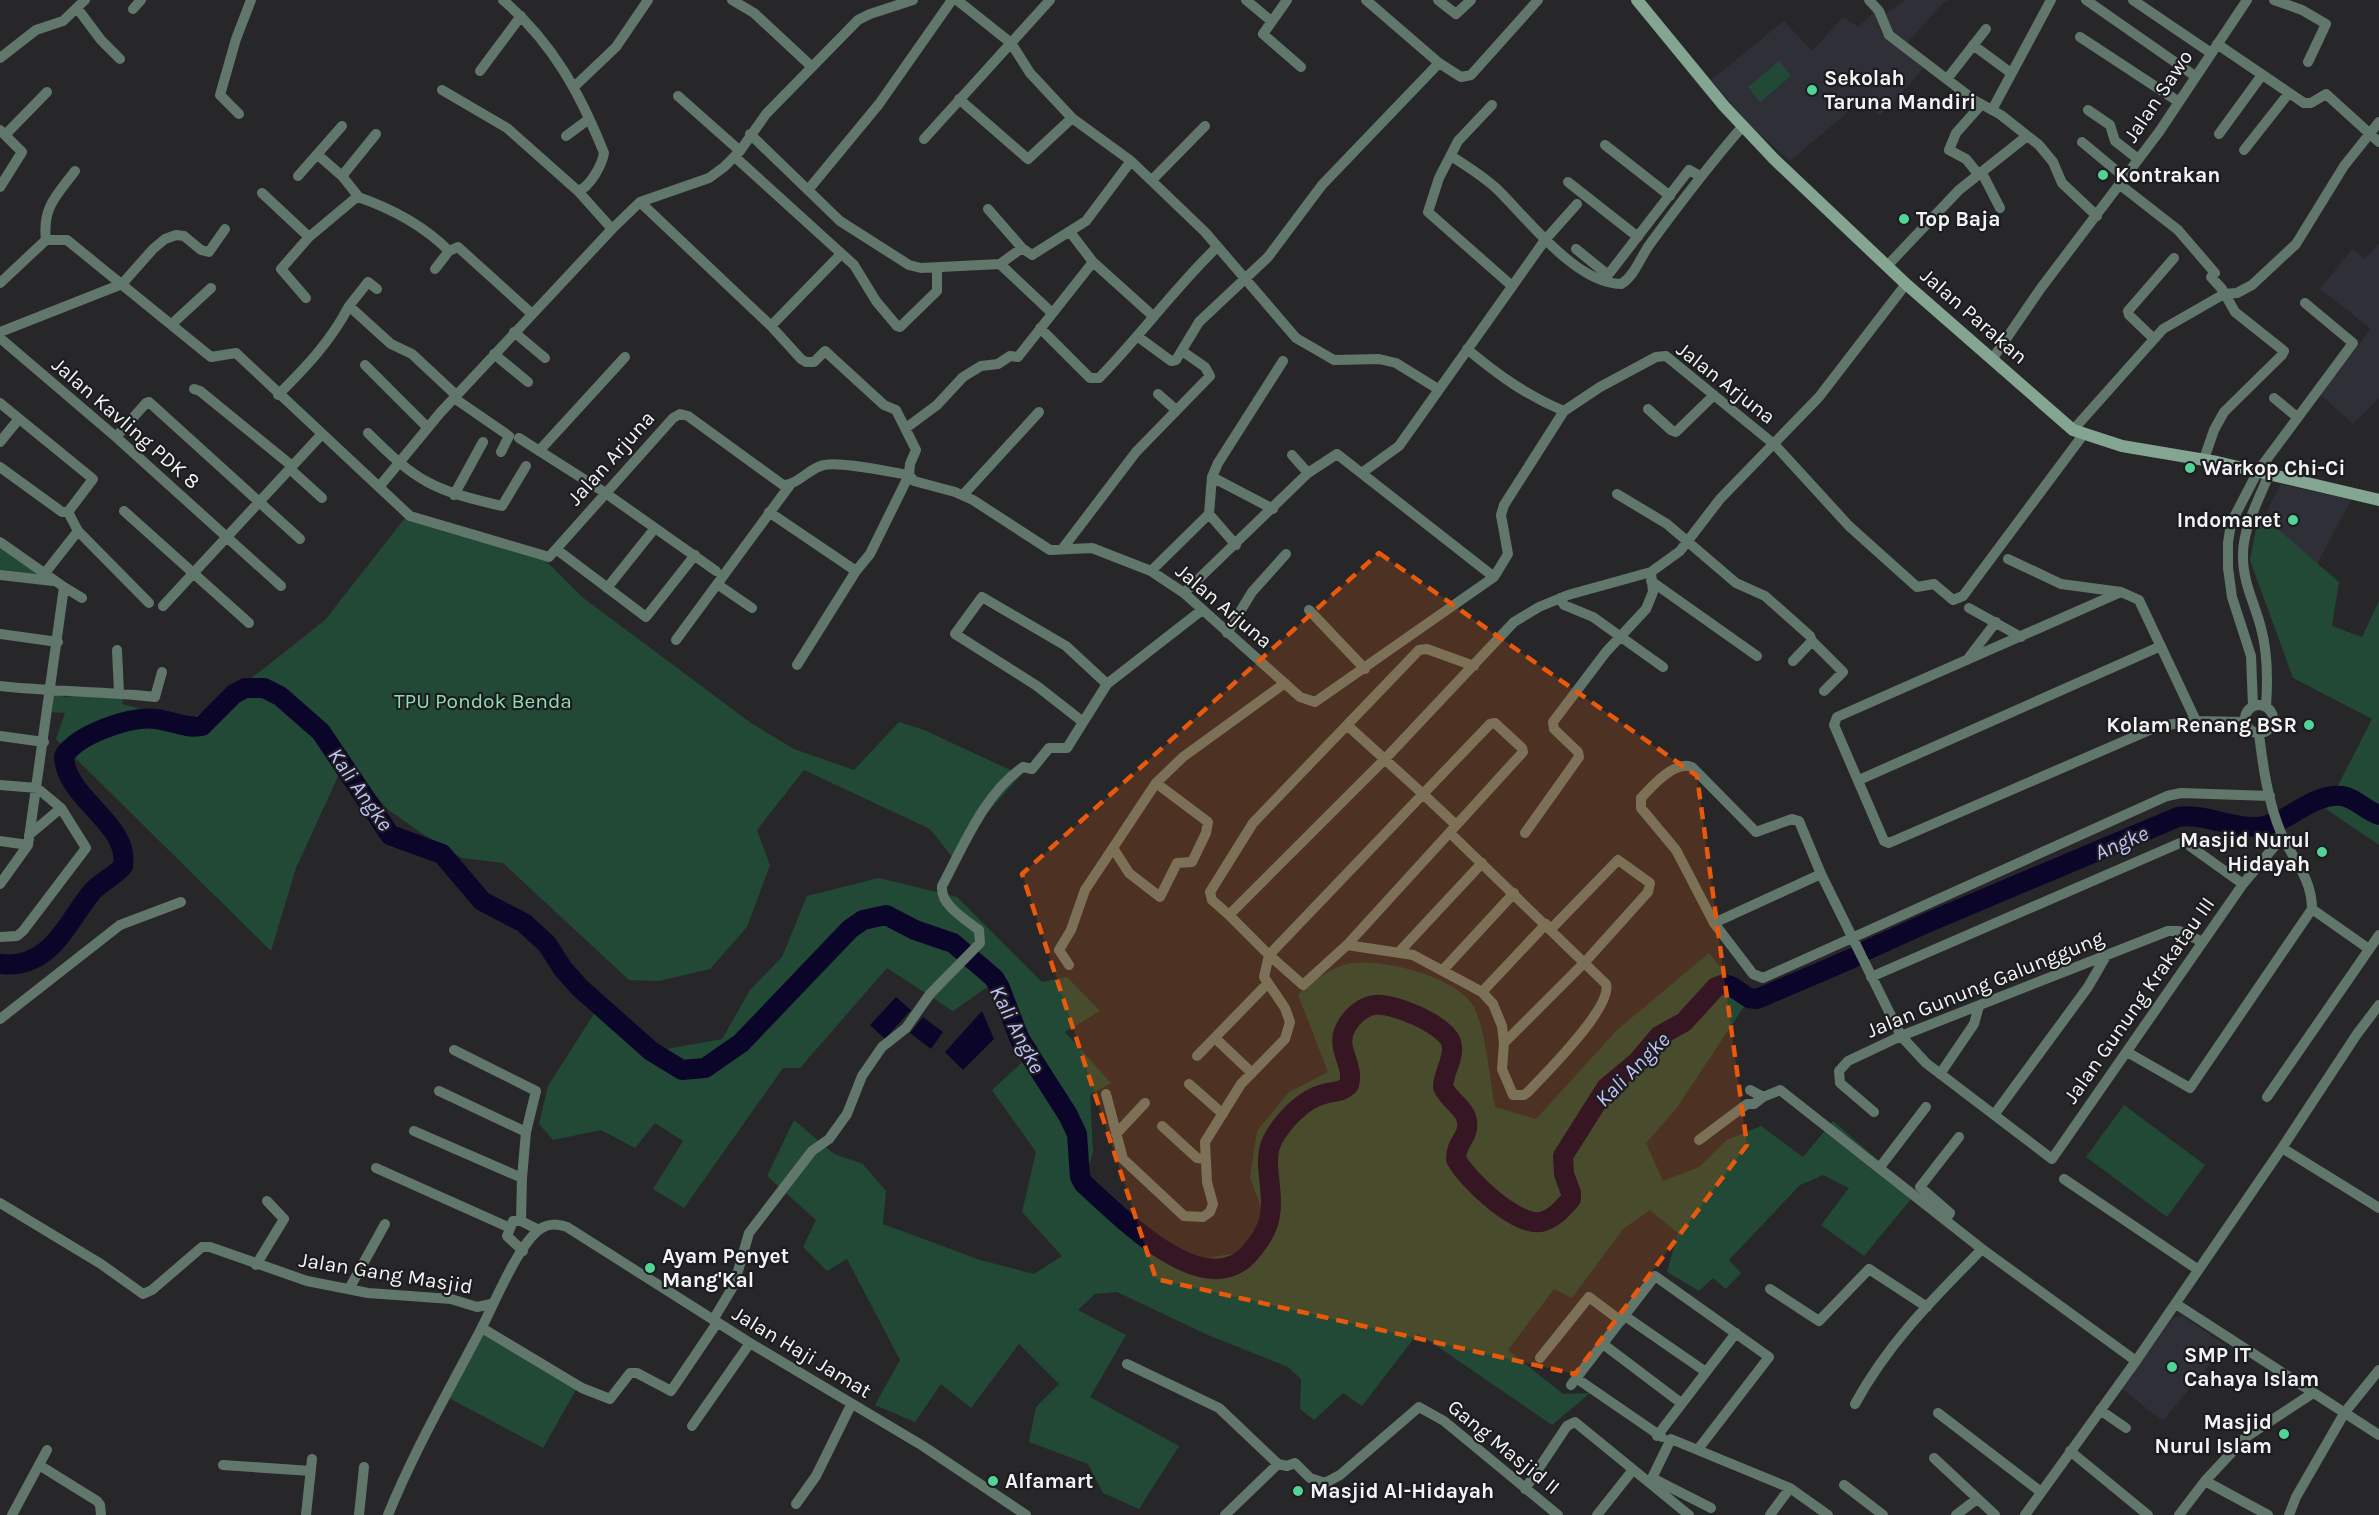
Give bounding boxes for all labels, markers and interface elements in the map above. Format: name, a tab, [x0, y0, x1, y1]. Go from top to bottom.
street label: Jalan Sawo	[2118, 45, 2198, 147]
place label: Sekolah Taruna Mandiri	[1824, 66, 1976, 114]
marker: Sekolah Taruna Mandiri	[1805, 83, 1819, 97]
place label: Kontrakan	[2115, 163, 2220, 187]
marker: Kontrakan	[2096, 168, 2110, 182]
place label: Top Baja	[1916, 207, 2000, 231]
marker: Top Baja	[1897, 212, 1911, 226]
street label: Jalan Parakan	[1916, 263, 2032, 369]
street label: Jalan Arjuna	[1672, 337, 1780, 429]
street label: Jalan Kavling PDK 8	[47, 352, 205, 494]
street label: Jalan Arjuna	[562, 406, 660, 510]
place label: Warkop Chi-Ci	[2202, 456, 2345, 480]
marker: Warkop Chi-Ci	[2183, 461, 2197, 475]
place label: Indomaret	[2177, 508, 2281, 532]
marker: Indomaret	[2286, 513, 2300, 527]
street label: Jalan Arjuna	[1171, 559, 1277, 653]
park label: TPU Pondok Benda	[394, 689, 572, 713]
place label: Kolam Renang BSR	[2106, 713, 2297, 737]
marker: Kolam Renang BSR	[2302, 718, 2316, 732]
water label: Kali Angke	[322, 743, 398, 836]
water label: Angke	[2091, 820, 2152, 866]
place label: Masjid Nurul Hidayah	[2180, 828, 2310, 876]
marker: Masjid Nurul Hidayah	[2315, 845, 2329, 859]
street label: Jalan Gunung Krakatau III	[2059, 892, 2219, 1108]
street label: Jalan Gunung Galunggung	[1863, 925, 2107, 1043]
water label: Kali Angke	[984, 981, 1050, 1078]
water label: Kali Angke	[1590, 1027, 1676, 1113]
place label: Ayam Penyet Mang'Kal	[662, 1244, 789, 1292]
street label: Jalan Gang Masjid	[297, 1247, 475, 1299]
marker: Ayam Penyet Mang'Kal	[643, 1261, 657, 1275]
street label: Jalan Haji Jamat	[728, 1301, 876, 1403]
place label: SMP IT Cahaya Islam	[2184, 1343, 2319, 1391]
marker: SMP IT Cahaya Islam	[2165, 1360, 2179, 1374]
street label: Gang Masjid II	[1443, 1395, 1565, 1499]
place label: Masjid Nurul Islam	[2155, 1410, 2272, 1458]
marker: Masjid Nurul Islam	[2277, 1427, 2291, 1441]
place label: Alfamart	[1005, 1469, 1093, 1493]
marker: Alfamart	[986, 1474, 1000, 1488]
place label: Masjid Al-Hidayah	[1310, 1479, 1494, 1503]
marker: Masjid Al-Hidayah	[1291, 1484, 1305, 1498]

